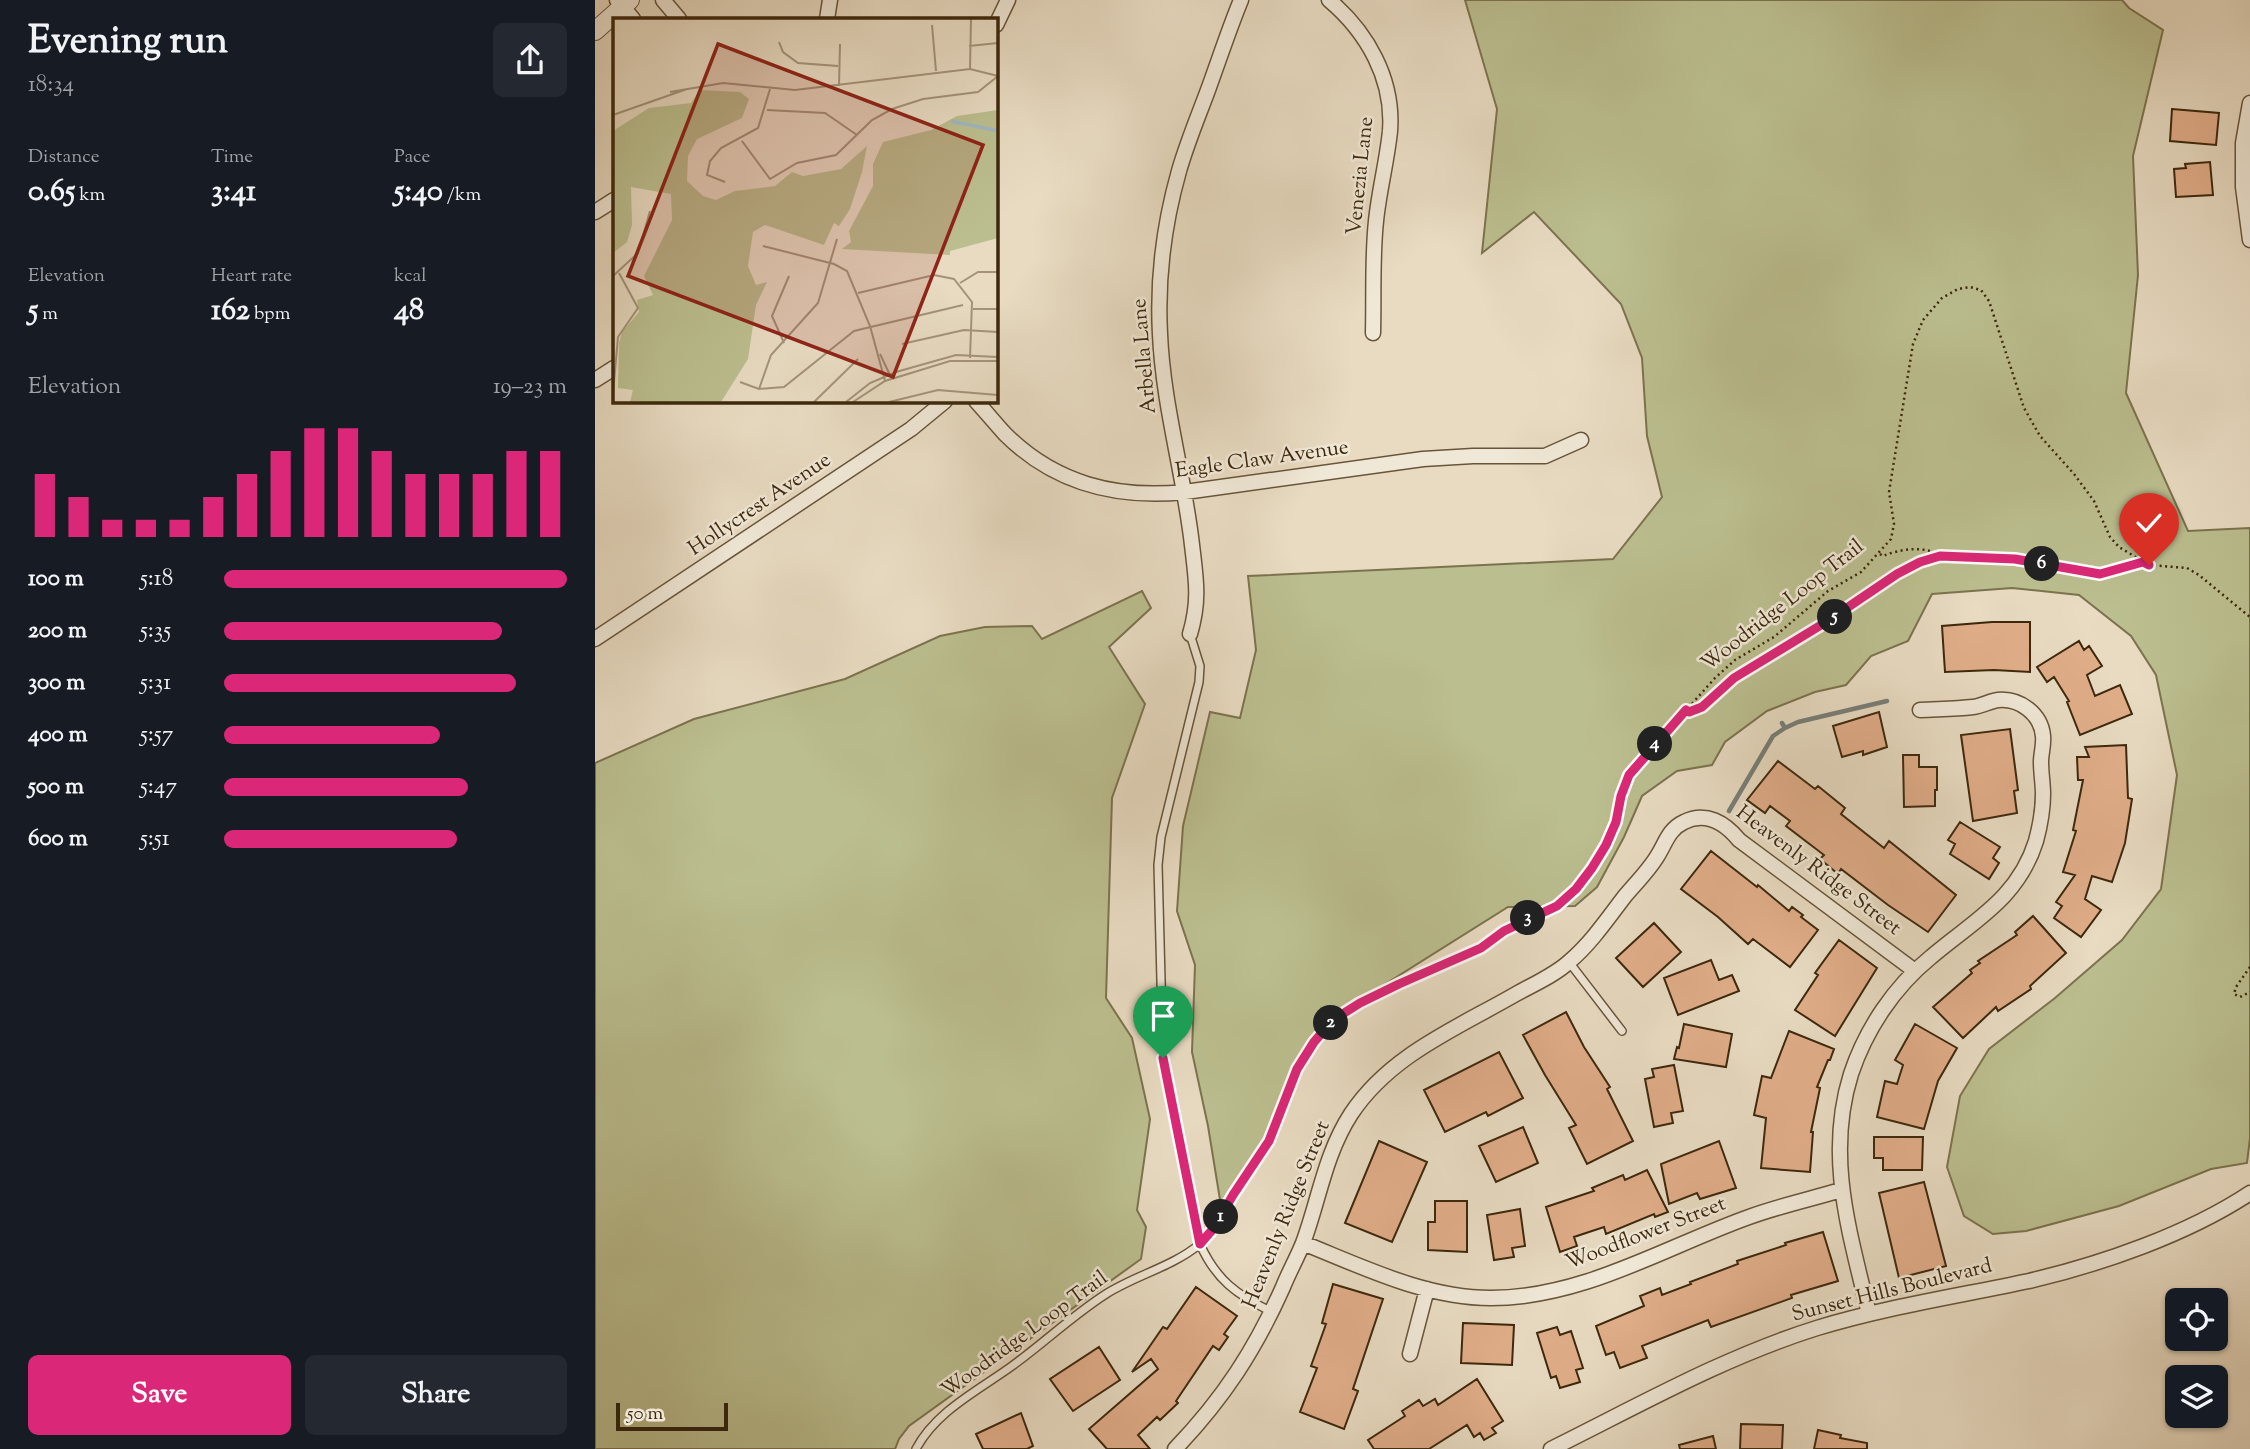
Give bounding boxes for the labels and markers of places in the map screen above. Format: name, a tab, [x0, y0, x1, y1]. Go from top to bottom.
pin	[2119, 493, 2179, 565]
pin: 6	[2025, 546, 2059, 582]
pin: 5	[1817, 600, 1853, 634]
pin: 4	[1637, 726, 1673, 762]
pin: 3	[1511, 900, 1545, 936]
pin	[1133, 986, 1193, 1058]
pin: 2	[1313, 1006, 1349, 1040]
pin: 1	[1203, 1200, 1239, 1234]

